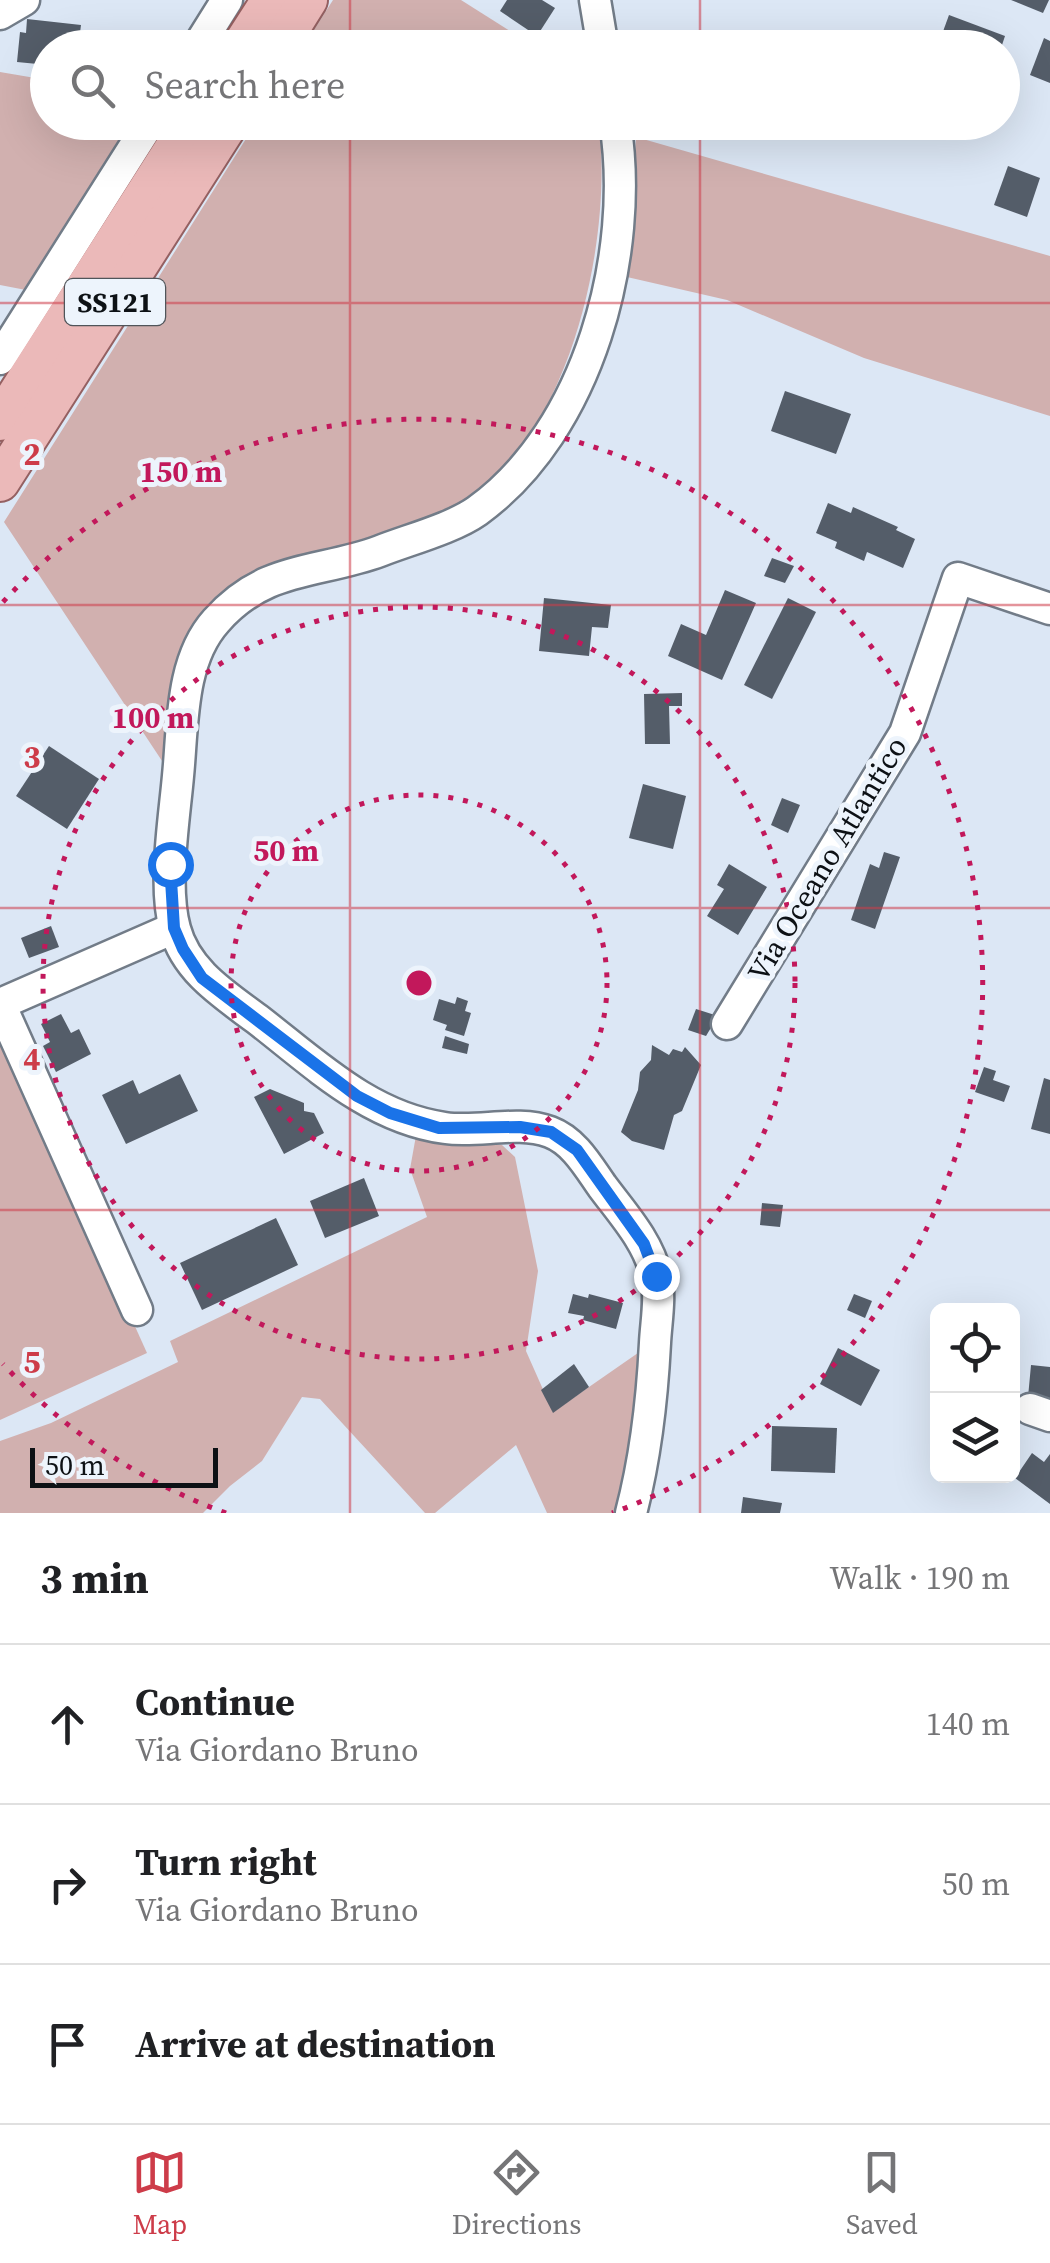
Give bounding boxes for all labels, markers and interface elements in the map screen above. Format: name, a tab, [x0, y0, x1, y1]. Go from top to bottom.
search box	[30, 30, 1020, 140]
icon: search	[65, 58, 120, 113]
text: Search here	[145, 59, 345, 111]
road number: SS121	[65, 279, 165, 325]
text: 2	[23, 432, 41, 476]
text: 150 m	[140, 451, 222, 492]
text: 100 m	[112, 697, 194, 738]
street label: Via Oceano Atlantico	[738, 729, 916, 989]
text: 3	[23, 735, 41, 779]
text: 50 m	[253, 830, 319, 871]
route start	[148, 842, 194, 888]
centre of rings	[401, 965, 437, 1001]
text: 4	[23, 1037, 41, 1081]
route end	[634, 1254, 680, 1300]
map controls	[930, 1303, 1020, 1483]
button: locate	[930, 1303, 1020, 1393]
text: 5	[23, 1340, 41, 1384]
button: layers	[930, 1393, 1020, 1483]
scale bar	[30, 1443, 218, 1488]
text: 50 m	[45, 1446, 105, 1484]
text: 3 min	[40, 1549, 149, 1607]
text: Walk · 190 m	[829, 1556, 1010, 1600]
text: Continue	[135, 1676, 295, 1728]
icon: ahead	[40, 1697, 95, 1752]
text: 140 m	[926, 1702, 1010, 1746]
text: Via Giordano Bruno	[135, 1728, 419, 1772]
text: Turn right	[135, 1836, 317, 1888]
icon: right	[40, 1857, 95, 1912]
text: 50 m	[942, 1862, 1010, 1906]
text: Via Giordano Bruno	[135, 1888, 419, 1932]
icon: arrive	[40, 2017, 95, 2072]
text: Arrive at destination	[135, 2018, 496, 2070]
tab: Map	[132, 2145, 187, 2243]
tab: Directions	[452, 2145, 581, 2243]
tab: Saved	[846, 2145, 918, 2243]

